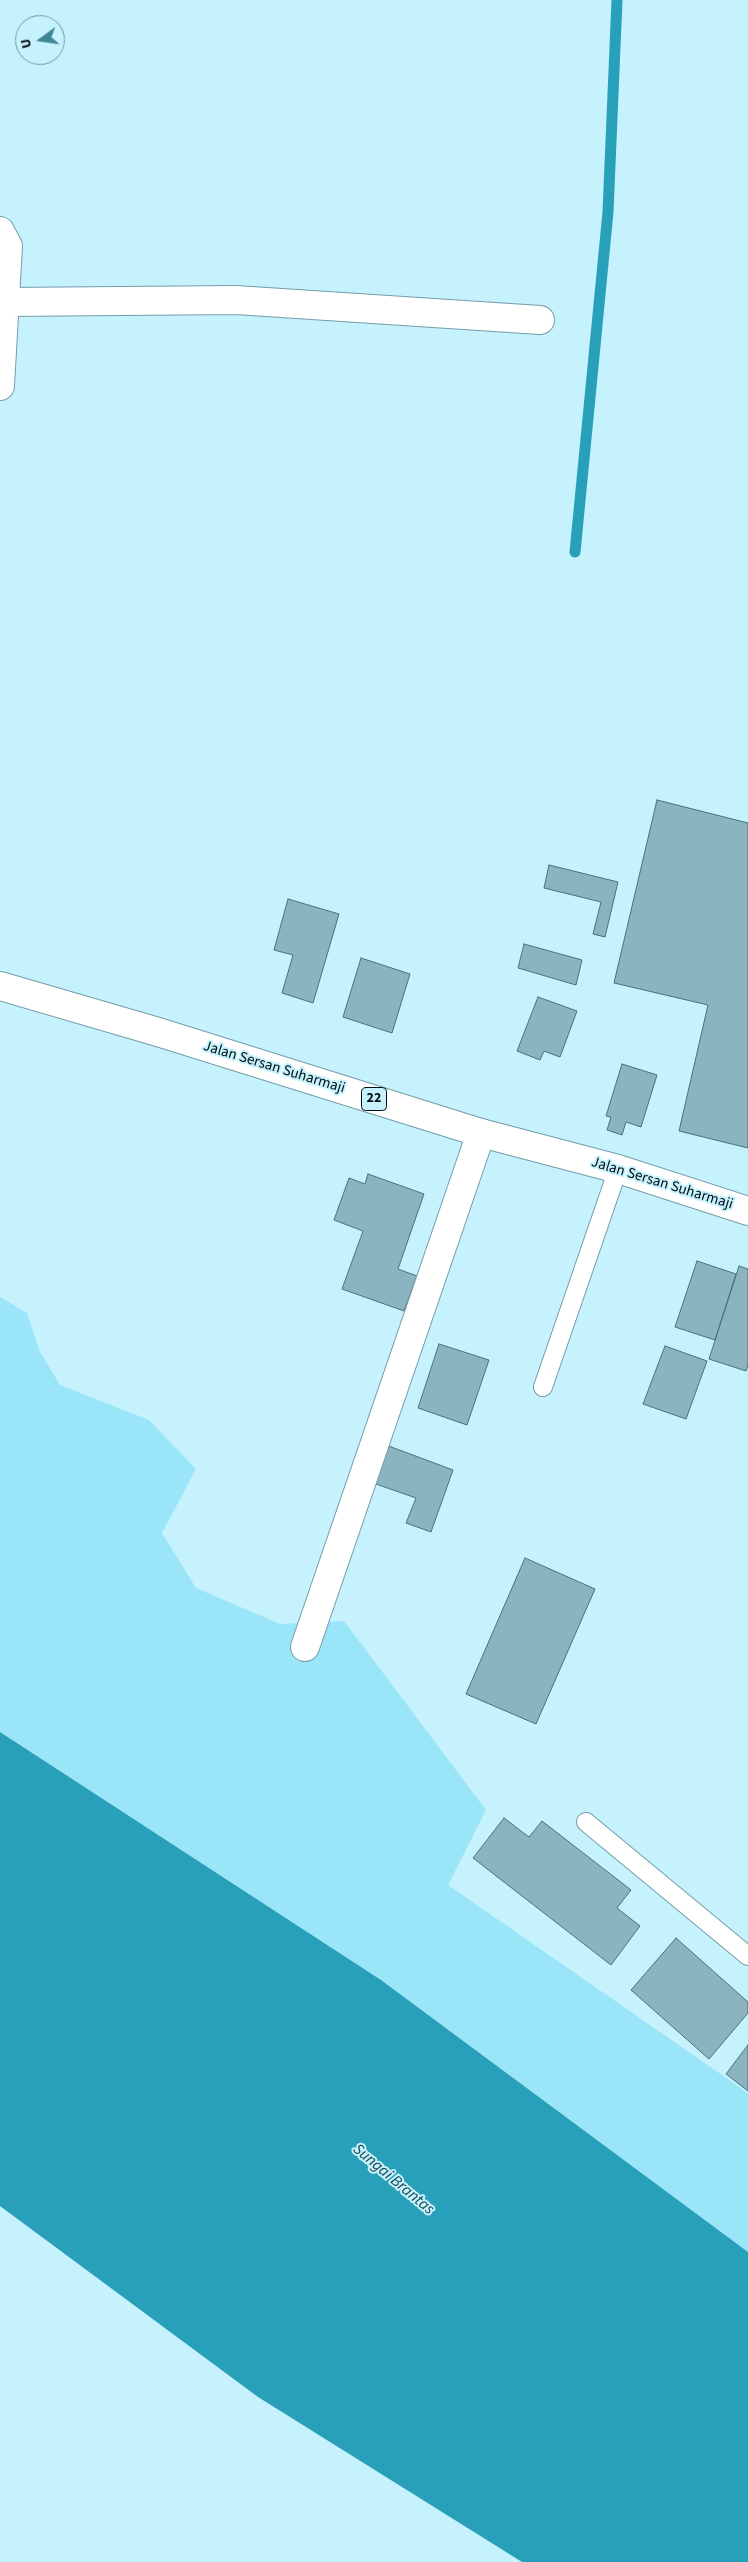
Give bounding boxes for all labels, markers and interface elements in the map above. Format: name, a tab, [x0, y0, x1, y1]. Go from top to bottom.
north arrow	[15, 15, 65, 65]
text: U	[16, 36, 37, 50]
street label: Jalan Sersan Suharmaji	[201, 1038, 347, 1098]
road number: 22	[362, 1088, 386, 1110]
street label: Jalan Sersan Suharmaji	[589, 1154, 735, 1214]
water label: Sungai Brantas	[348, 2140, 438, 2220]

